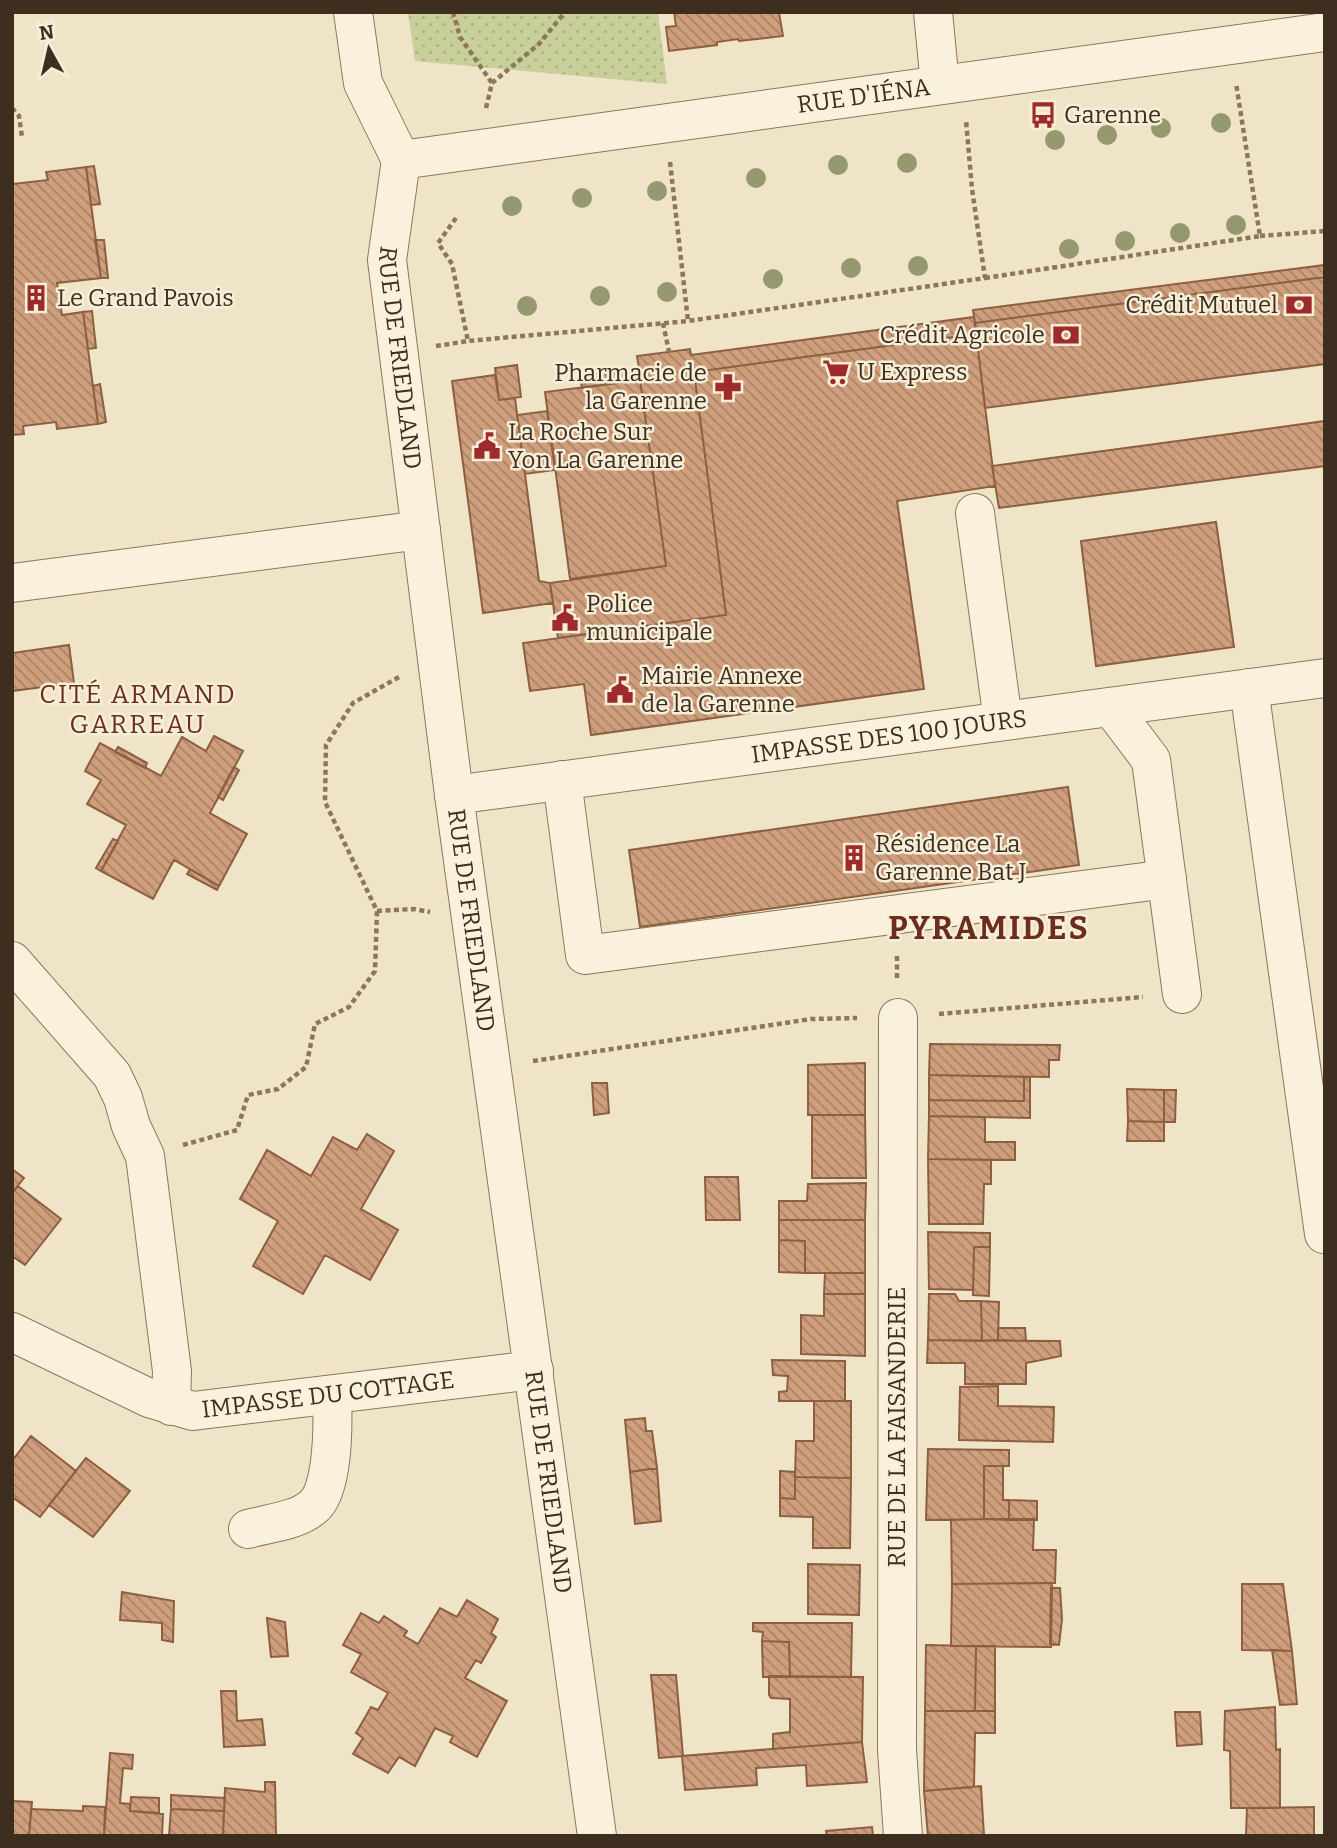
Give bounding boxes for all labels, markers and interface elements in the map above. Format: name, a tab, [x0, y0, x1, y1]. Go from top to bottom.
north arrow	[14, 14, 84, 84]
text: N	[38, 20, 56, 45]
street label: RUE D'IÉNA	[795, 73, 932, 119]
bus stop icon: Garenne	[1028, 100, 1058, 130]
place label: Garenne	[1064, 101, 1161, 129]
street label: RUE DE FRIEDLAND	[373, 244, 427, 471]
building icon: Le Grand Pavois	[21, 283, 51, 313]
place label: Le Grand Pavois	[57, 284, 234, 312]
bank icon: Crédit Mutuel	[1284, 290, 1314, 320]
place label: Crédit Mutuel	[1125, 291, 1278, 319]
bank icon: Crédit Agricole	[1051, 320, 1081, 350]
place label: Crédit Agricole	[880, 321, 1045, 349]
supermarket icon: U Express	[821, 357, 851, 387]
place label: U Express	[857, 358, 967, 386]
place label: Pharmacie de la Garenne	[554, 359, 707, 415]
pharmacy icon: Pharmacie de la Garenne	[713, 372, 743, 402]
place label: La Roche Sur Yon La Garenne	[508, 418, 683, 474]
public building icon: La Roche Sur Yon La Garenne	[472, 431, 502, 461]
place label: Police municipale	[586, 590, 713, 646]
public building icon: Police municipale	[550, 603, 580, 633]
place label: Mairie Annexe de la Garenne	[641, 662, 802, 718]
public building icon: Mairie Annexe de la Garenne	[605, 675, 635, 705]
district label: CITÉ ARMAND GARREAU	[39, 679, 237, 740]
street label: IMPASSE DES 100 JOURS	[750, 704, 1029, 769]
street label: RUE DE FRIEDLAND	[442, 807, 500, 1033]
place label: Résidence La Garenne Bat J	[875, 830, 1027, 886]
building icon: Résidence La Garenne Bat J	[839, 843, 869, 873]
district label: PYRAMIDES	[888, 909, 1090, 947]
street label: RUE DE LA FAISANDERIE	[883, 1287, 911, 1567]
street label: IMPASSE DU COTTAGE	[200, 1366, 456, 1424]
street label: RUE DE FRIEDLAND	[519, 1369, 578, 1595]

